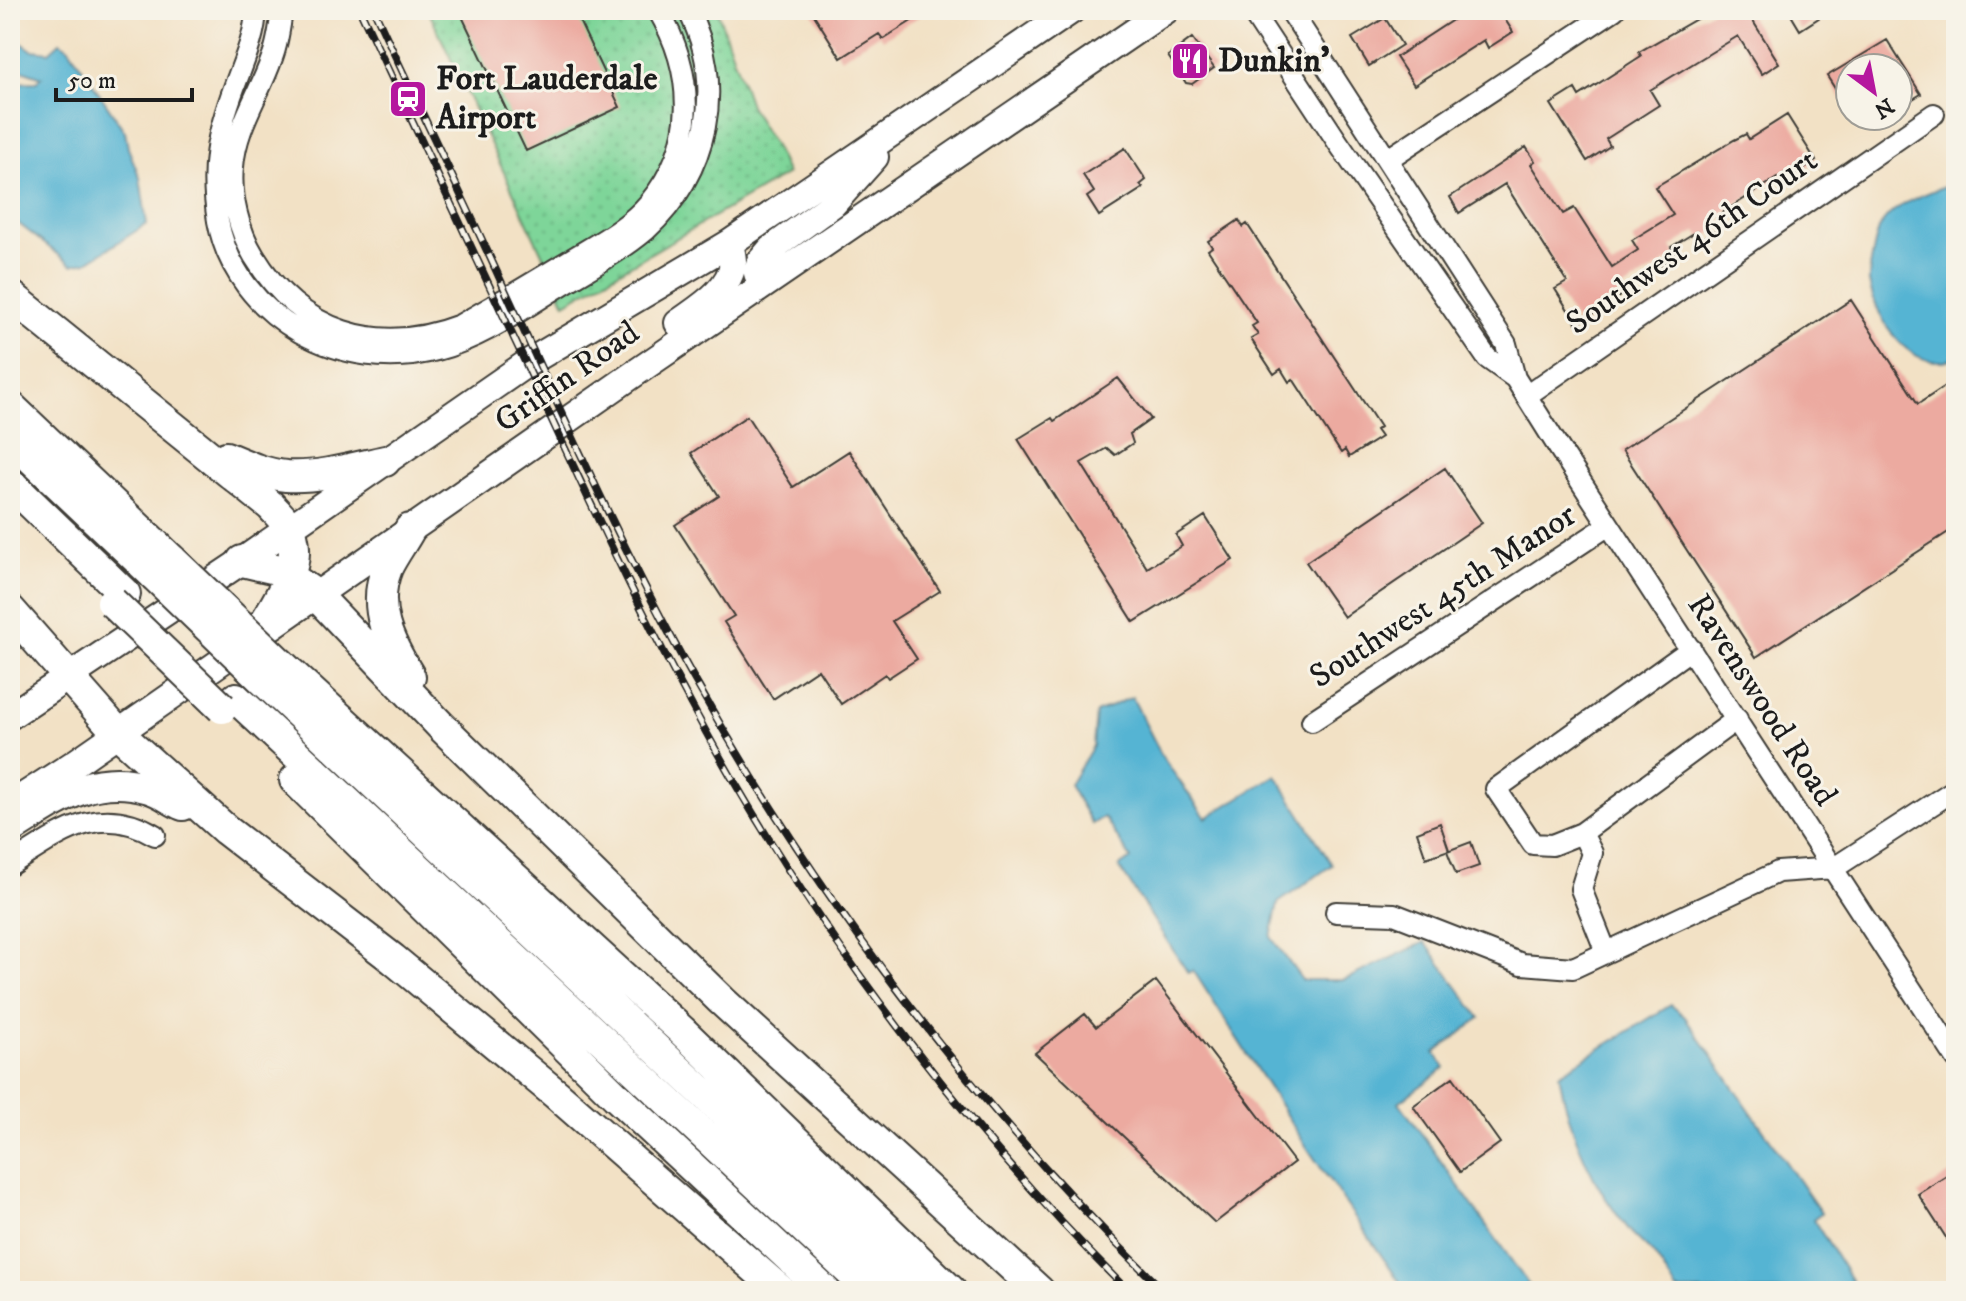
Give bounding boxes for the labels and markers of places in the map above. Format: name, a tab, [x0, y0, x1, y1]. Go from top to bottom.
restaurant icon: Dunkin'	[1169, 40, 1211, 82]
place label: Dunkin'	[1218, 40, 1330, 82]
place label: Fort Lauderdale Airport	[435, 58, 657, 139]
station icon: Fort Lauderdale Airport	[387, 78, 429, 120]

